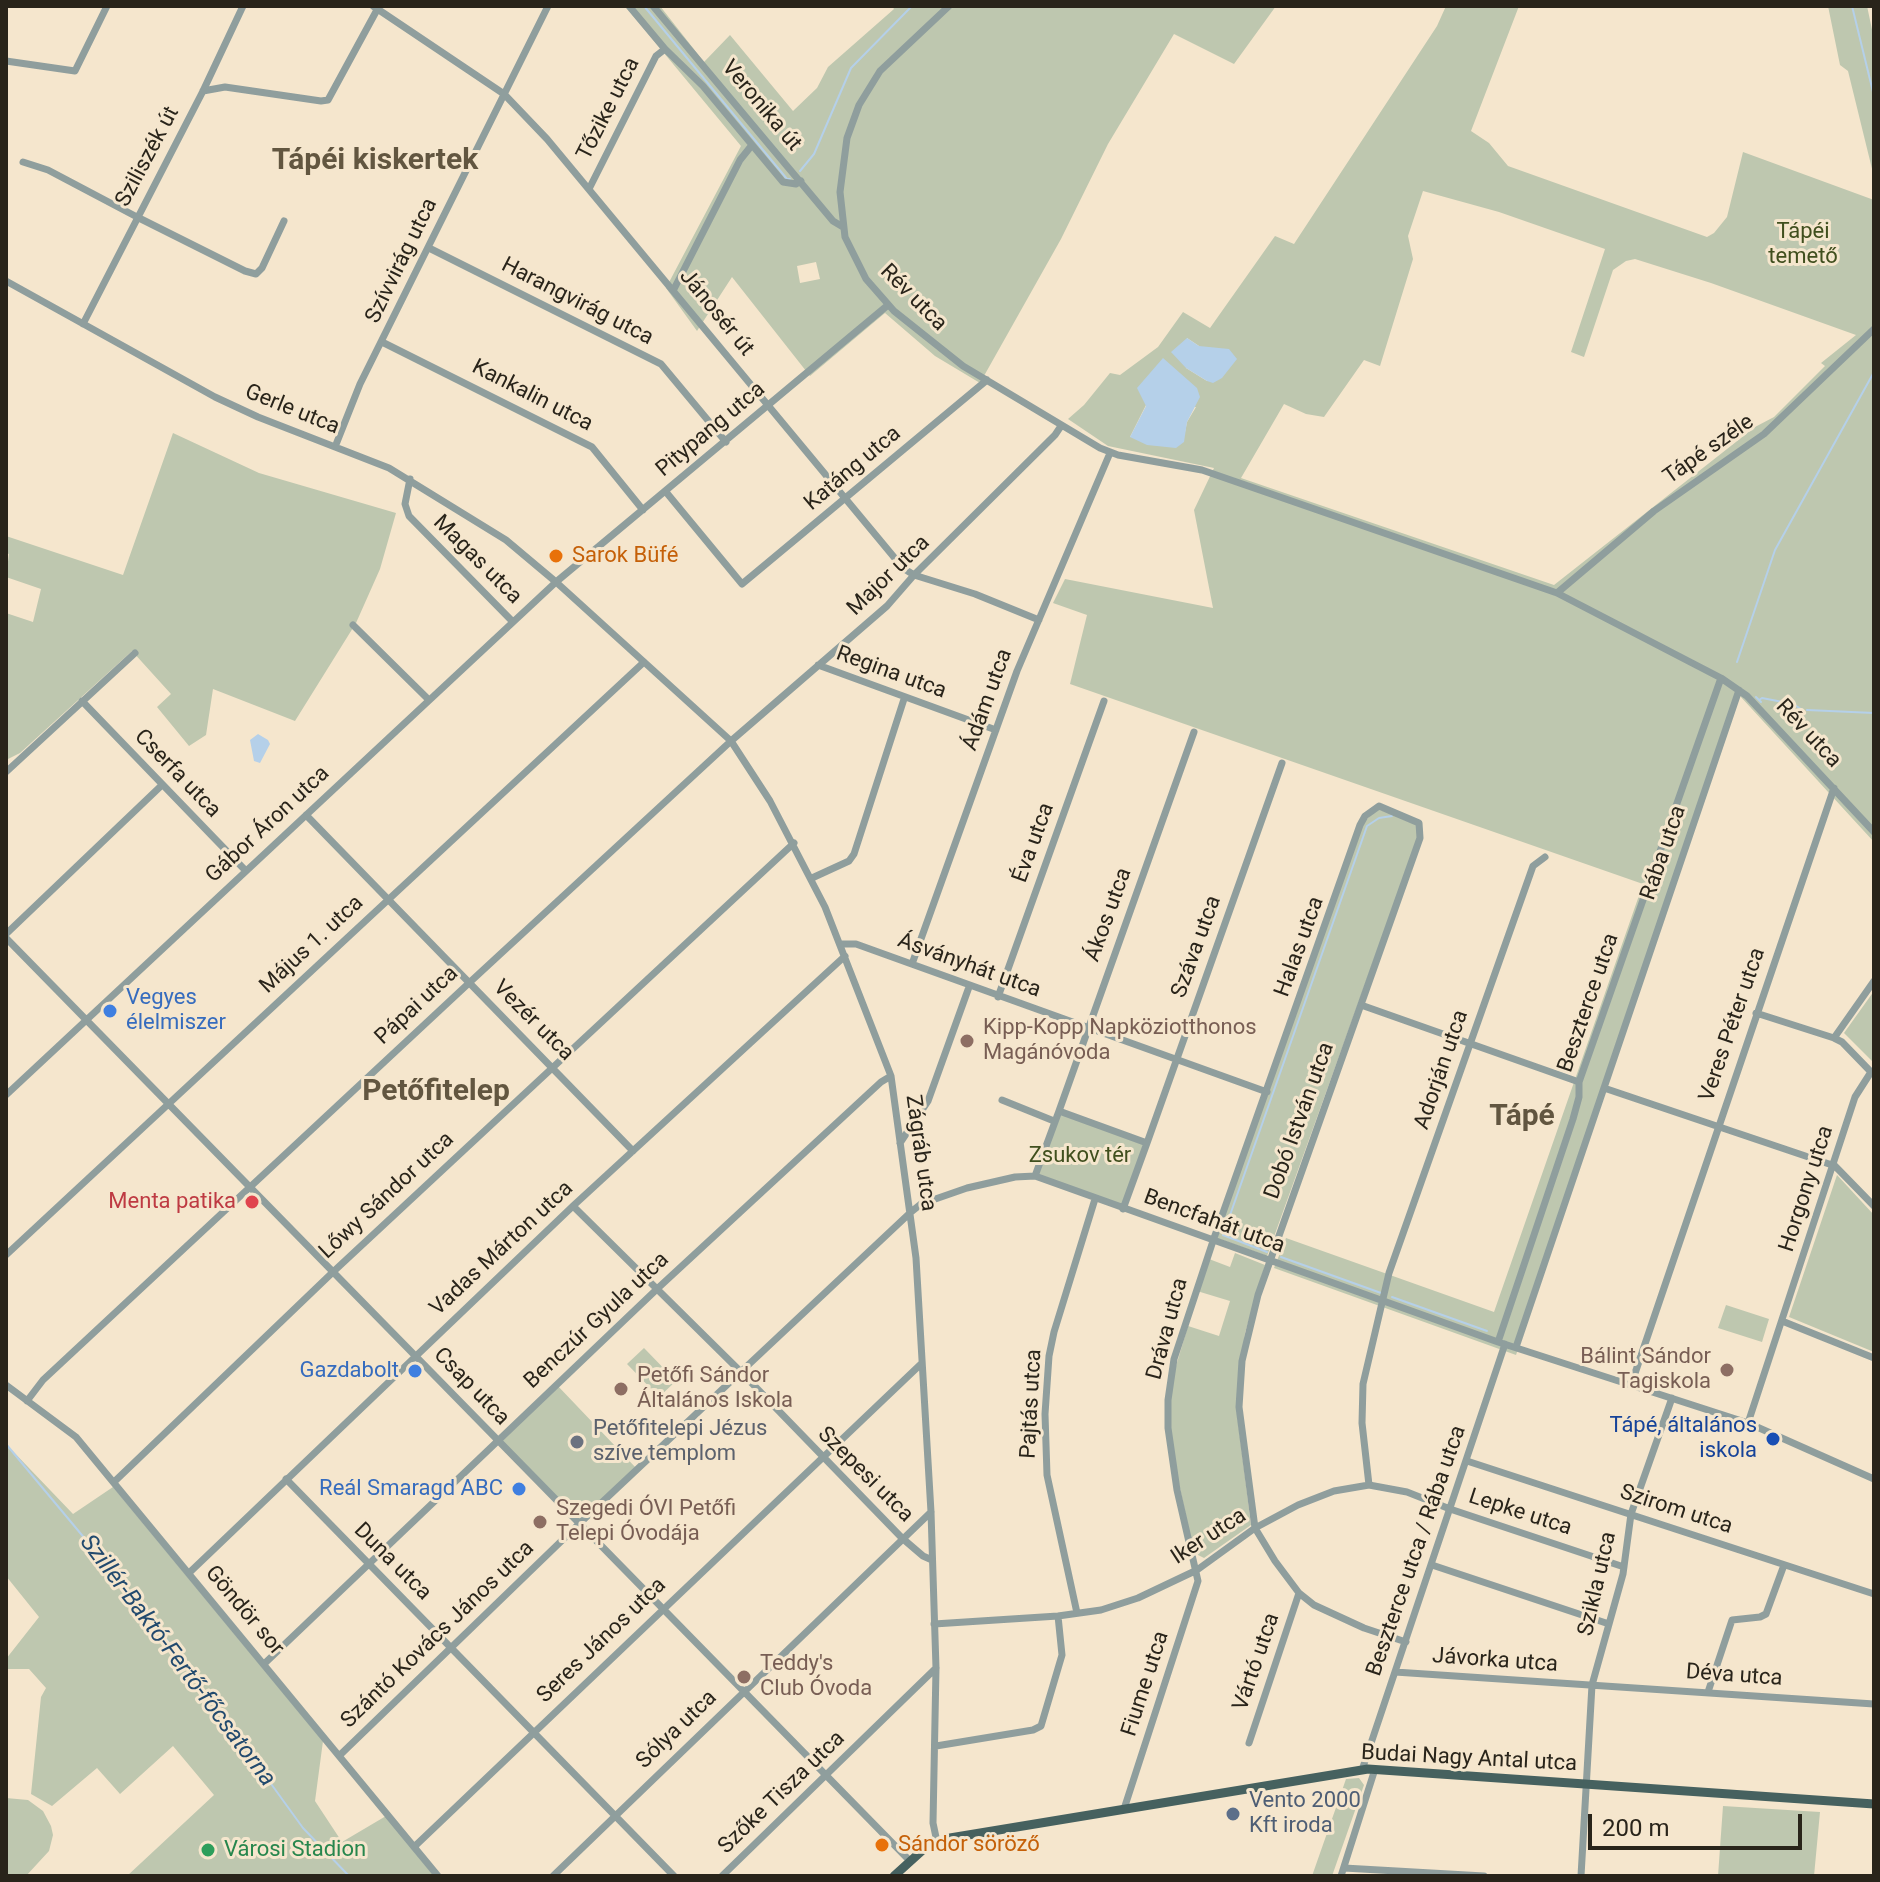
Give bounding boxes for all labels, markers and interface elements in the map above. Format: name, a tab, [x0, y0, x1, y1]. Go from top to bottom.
street label: Tőzike utca	[572, 53, 646, 165]
street label: Veronika út	[715, 55, 807, 157]
street label: Sziliszék út	[111, 102, 185, 212]
district label: Tápéi kiskertek	[272, 143, 478, 179]
street label: Szívvirág utca	[360, 194, 444, 328]
park label: Tápéi temető	[1768, 219, 1838, 270]
street label: Harangvirág utca	[497, 252, 657, 352]
street label: Rév utca	[874, 259, 952, 337]
street label: Jánosér út	[673, 264, 759, 362]
street label: Kankalin utca	[467, 354, 597, 438]
street label: Pitypang utca	[651, 377, 771, 483]
street label: Gerle utca	[241, 379, 343, 441]
street label: Tápé széle	[1659, 409, 1759, 491]
street label: Katáng utca	[799, 421, 907, 517]
street label: Magas utca	[427, 510, 527, 610]
street label: Major utca	[842, 530, 936, 622]
place label: Sarok Büfé	[572, 543, 678, 569]
marker: Sarok Büfé	[547, 547, 565, 565]
street label: Regina utca	[832, 641, 950, 705]
street label: Ádám utca	[957, 646, 1019, 754]
street label: Rév utca	[1770, 694, 1846, 774]
street label: Cserfa utca	[128, 724, 226, 824]
street label: Gábor Áron utca	[201, 761, 335, 889]
street label: Éva utca	[1007, 800, 1061, 886]
street label: Rába utca	[1636, 802, 1692, 904]
street label: Ákos utca	[1080, 865, 1138, 965]
street label: Május 1. utca	[255, 890, 369, 1000]
street label: Száva utca	[1166, 892, 1228, 1002]
street label: Halas utca	[1270, 893, 1330, 1001]
street label: Ásványhát utca	[894, 928, 1044, 1004]
street label: Beszterce utca	[1553, 930, 1625, 1076]
street label: Veres Péter utca	[1694, 945, 1772, 1105]
street label: Pápai utca	[370, 961, 464, 1051]
street label: Vezér utca	[487, 975, 579, 1067]
place label: Vegyes élelmiszer	[126, 985, 226, 1036]
marker: Vegyes élelmiszer	[101, 1002, 119, 1020]
street label: Adorján utca	[1409, 1007, 1475, 1133]
place label: Kipp-Kopp Napköziotthonos Magánóvoda	[983, 1015, 1257, 1066]
marker: Kipp-Kopp Napköziotthonos Magánóvoda	[958, 1032, 976, 1050]
street label: Dobó István utca	[1259, 1039, 1341, 1203]
district label: Petőfitelep	[362, 1074, 510, 1110]
street label: Zágráb utca	[899, 1093, 941, 1213]
district label: Tápé	[1489, 1099, 1555, 1135]
street label: Horgony utca	[1774, 1123, 1840, 1255]
street label: Lőwy Sándor utca	[314, 1127, 460, 1265]
park label: Zsukov tér	[1029, 1143, 1131, 1169]
street label: Vadas Márton utca	[425, 1176, 579, 1322]
street label: Bencfahát utca	[1140, 1184, 1288, 1260]
place label: Menta patika	[108, 1189, 236, 1215]
marker: Menta patika	[243, 1193, 261, 1211]
street label: Benczúr Gyula utca	[519, 1247, 675, 1395]
street label: Dráva utca	[1142, 1275, 1194, 1383]
street label: Csap utca	[427, 1342, 515, 1432]
place label: Bálint Sándor Tagiskola	[1580, 1344, 1711, 1396]
street label: Pajtás utca	[1016, 1348, 1048, 1460]
place label: Gazdabolt	[299, 1358, 399, 1384]
marker: Bálint Sándor Tagiskola	[1718, 1361, 1736, 1379]
marker: Gazdabolt	[406, 1362, 424, 1380]
place label: Petőfi Sándor Általános Iskola	[637, 1363, 793, 1414]
marker: Petőfi Sándor Általános Iskola	[612, 1380, 630, 1398]
place label: Tápé, általános iskola	[1609, 1413, 1757, 1464]
place label: Petőfitelepi Jézus szíve templom	[593, 1416, 767, 1468]
street label: Szepesi utca	[812, 1422, 918, 1528]
street label: Beszterce utca / Rába utca	[1362, 1422, 1472, 1680]
marker: Tápé, általános iskola	[1764, 1430, 1782, 1448]
marker: Petőfitelepi Jézus szíve templom	[568, 1433, 586, 1451]
place label: Reál Smaragd ABC	[319, 1476, 503, 1502]
street label: Szirom utca	[1616, 1479, 1736, 1541]
marker: Reál Smaragd ABC	[510, 1480, 528, 1498]
street label: Lepke utca	[1465, 1484, 1575, 1542]
place label: Szegedi ÓVI Petőfi Telepi Óvodája	[556, 1496, 736, 1548]
street label: Iker utca	[1166, 1503, 1252, 1571]
marker: Szegedi ÓVI Petőfi Telepi Óvodája	[531, 1513, 549, 1531]
street label: Duna utca	[348, 1518, 436, 1606]
water label: Szillér-Baktó-Fertő-főcsatorna	[73, 1529, 281, 1793]
street label: Szikla utca	[1573, 1529, 1623, 1639]
street label: Szántó Kovács János utca	[336, 1536, 540, 1734]
street label: Göndör sor	[199, 1561, 289, 1661]
street label: Seres János utca	[532, 1573, 672, 1709]
street label: Vártó utca	[1228, 1610, 1286, 1714]
street label: Fiume utca	[1117, 1628, 1175, 1740]
street label: Jávorka utca	[1431, 1643, 1559, 1679]
place label: Teddy's Club Óvoda	[760, 1651, 872, 1702]
street label: Déva utca	[1685, 1659, 1783, 1693]
marker: Teddy's Club Óvoda	[735, 1668, 753, 1686]
street label: Sólya utca	[631, 1685, 723, 1775]
street label: Szőke Tisza utca	[713, 1726, 851, 1860]
street label: Budai Nagy Antal utca	[1360, 1740, 1578, 1778]
place label: Vento 2000 Kft iroda	[1249, 1788, 1361, 1840]
scale bar	[1592, 1798, 1806, 1848]
marker: Vento 2000 Kft iroda	[1224, 1805, 1242, 1823]
text: 200 m	[1602, 1814, 1669, 1842]
place label: Sándor söröző	[898, 1832, 1040, 1858]
marker: Sándor söröző	[873, 1836, 891, 1854]
place label: Városi Stadion	[224, 1837, 366, 1863]
marker: Városi Stadion	[199, 1841, 217, 1859]

